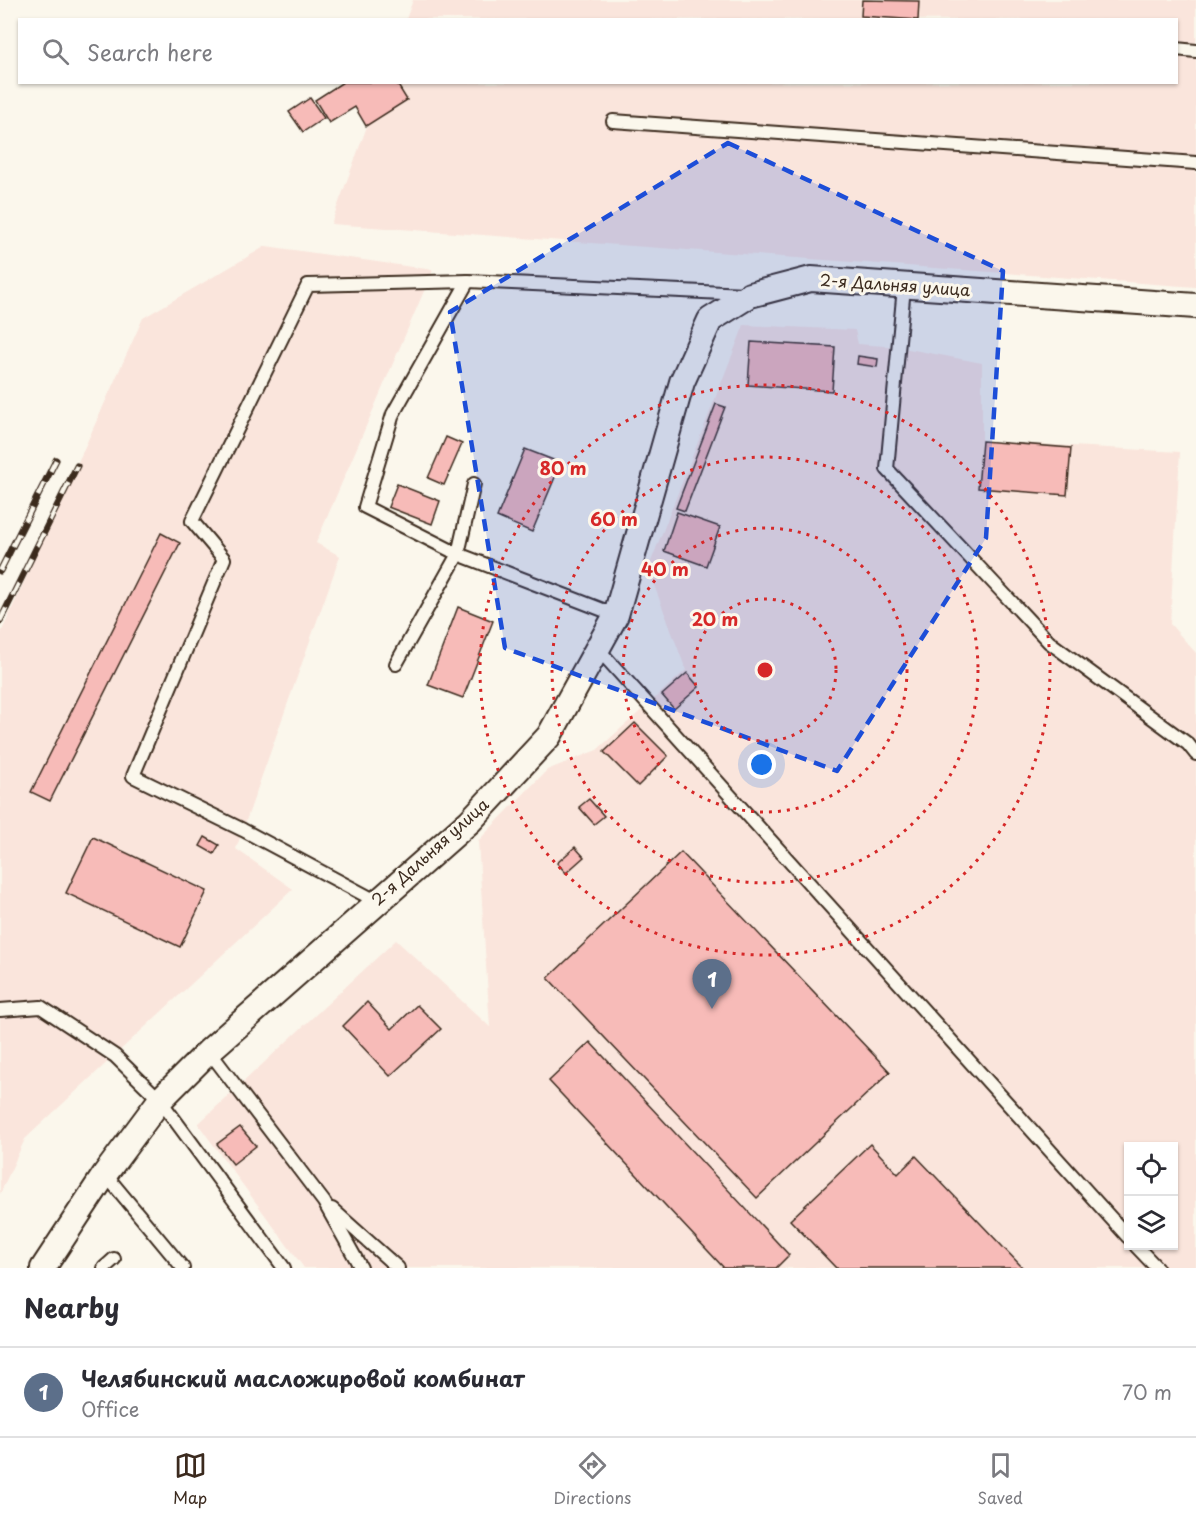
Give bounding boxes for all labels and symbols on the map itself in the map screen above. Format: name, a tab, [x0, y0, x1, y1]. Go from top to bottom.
street label: 2-я Дальняя улица	[819, 267, 971, 301]
text: 80 m	[539, 454, 587, 481]
text: 60 m	[590, 505, 638, 532]
text: 40 m	[641, 555, 689, 582]
text: 20 m	[692, 605, 738, 632]
centre of rings	[755, 660, 775, 680]
your location	[747, 750, 776, 779]
street label: 2-я Дальняя улица	[365, 792, 493, 911]
pin: 1	[692, 960, 732, 1009]

